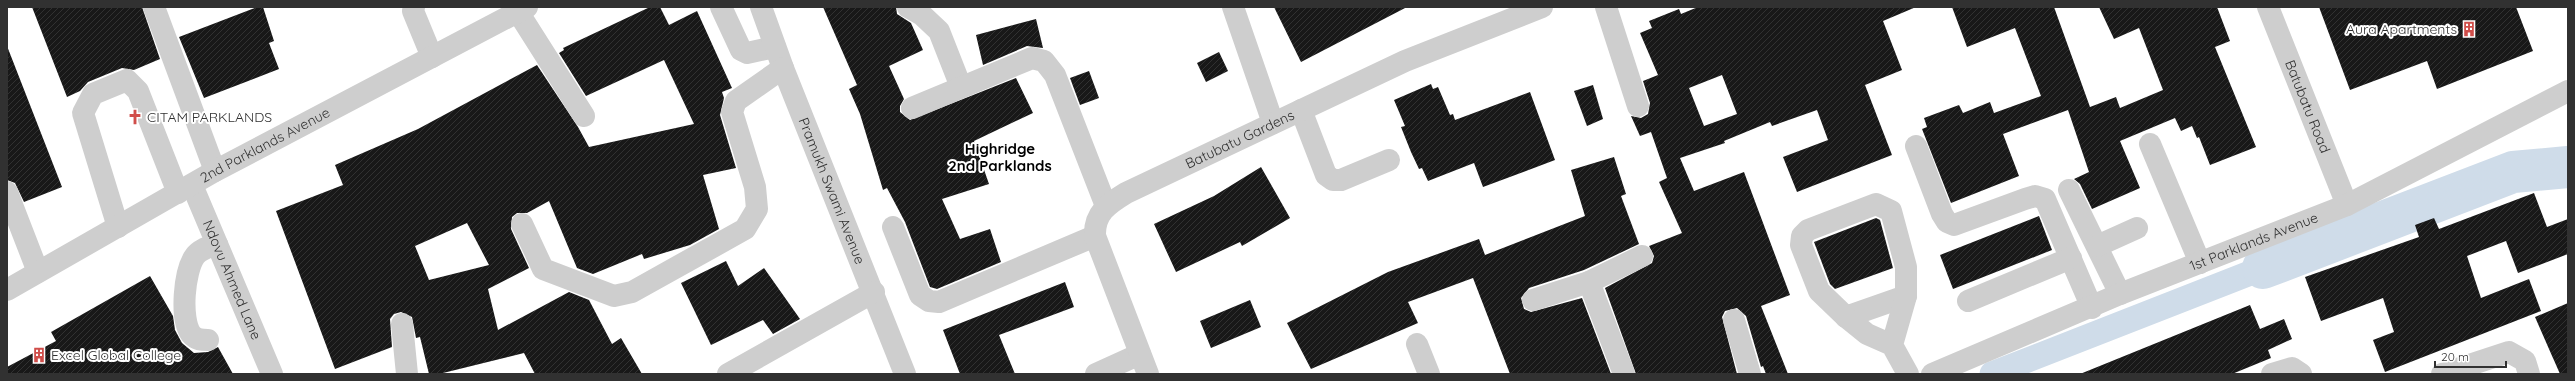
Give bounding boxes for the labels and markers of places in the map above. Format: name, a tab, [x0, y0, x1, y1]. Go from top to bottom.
place label: Aura Apartments	[2346, 20, 2457, 38]
building icon: Aura Apartments	[2460, 20, 2478, 38]
church icon: CITAM PARKLANDS	[126, 108, 144, 126]
place label: CITAM PARKLANDS	[147, 108, 272, 126]
building icon: Excel Global College	[30, 346, 48, 364]
place label: Excel Global College	[51, 346, 181, 364]

